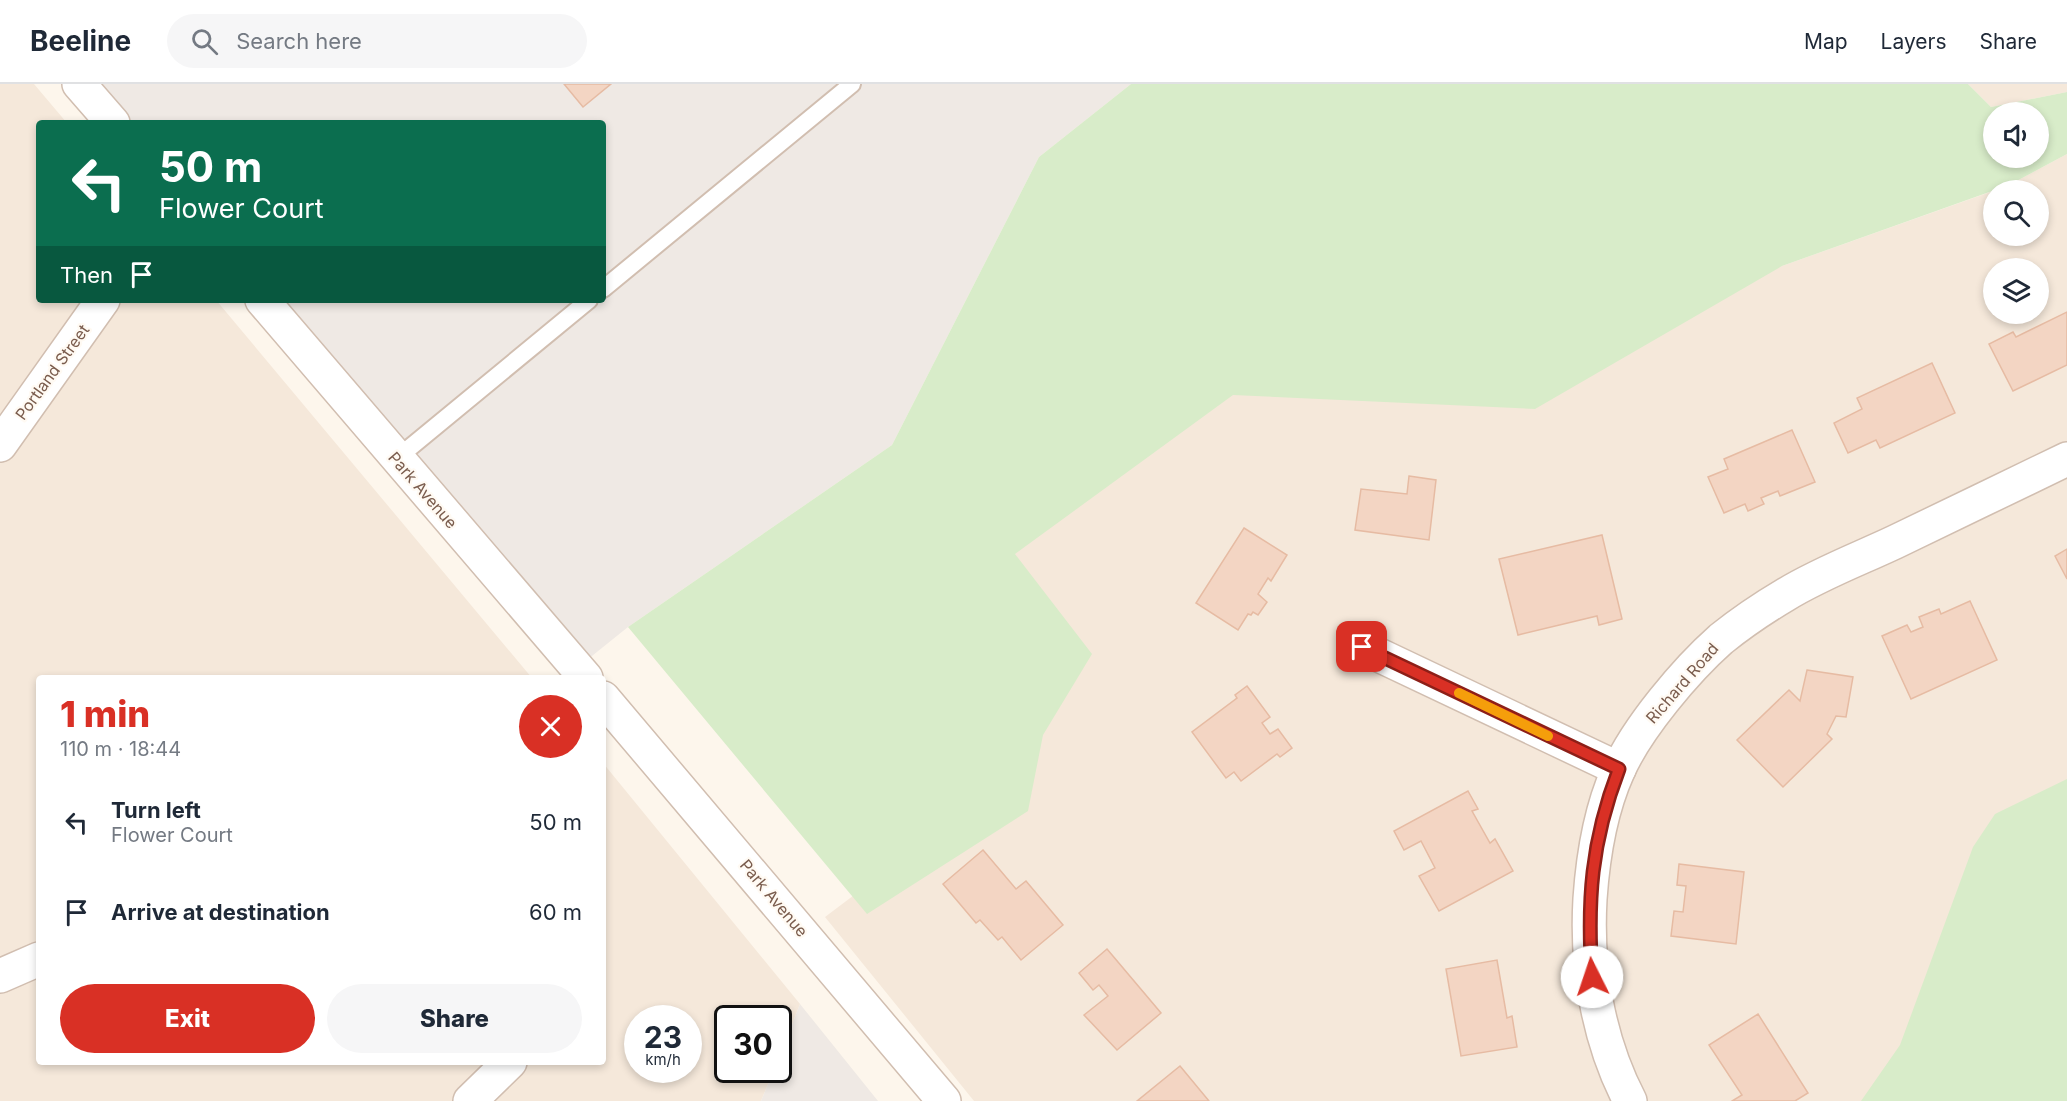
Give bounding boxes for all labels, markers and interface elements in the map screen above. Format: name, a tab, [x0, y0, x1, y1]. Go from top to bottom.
search box	[167, 14, 587, 68]
text: Beeline	[30, 24, 131, 58]
icon: search	[188, 25, 221, 58]
text: Search here	[236, 28, 362, 54]
text: Map	[1804, 29, 1848, 54]
text: Layers	[1881, 29, 1947, 54]
text: Share	[1980, 29, 2037, 54]
map controls	[1983, 102, 2049, 324]
button: sound	[1983, 102, 2049, 168]
text: 50 m	[159, 141, 262, 192]
icon: left	[60, 144, 138, 222]
button: search	[1983, 180, 2049, 246]
text: Flower Court	[159, 192, 324, 225]
icon: arrive	[125, 258, 158, 291]
button: layers	[1983, 258, 2049, 324]
text: Then	[60, 262, 113, 288]
street label: Portland Street	[11, 320, 93, 424]
street label: Park Avenue	[384, 448, 462, 532]
pin	[1336, 621, 1387, 672]
icon: arrive	[1345, 630, 1378, 663]
street label: Richard Road	[1642, 639, 1722, 727]
text: 1 min	[60, 692, 150, 736]
button: close	[519, 695, 582, 758]
text: 110 m · 18:44	[60, 737, 181, 761]
text: Turn left	[111, 797, 201, 823]
icon: left	[60, 806, 93, 839]
text: 50 m	[529, 809, 582, 835]
text: Flower Court	[111, 823, 233, 847]
street label: Park Avenue	[736, 855, 812, 941]
icon: arrive	[60, 896, 93, 929]
text: Arrive at destination	[111, 899, 330, 925]
text: 60 m	[529, 899, 582, 925]
position arrow	[1560, 945, 1624, 1009]
button: Exit	[60, 984, 315, 1053]
button: Share	[327, 984, 582, 1053]
speed limit sign: 30	[714, 1005, 792, 1083]
text: 23	[644, 1019, 682, 1055]
text: km/h	[645, 1050, 681, 1069]

